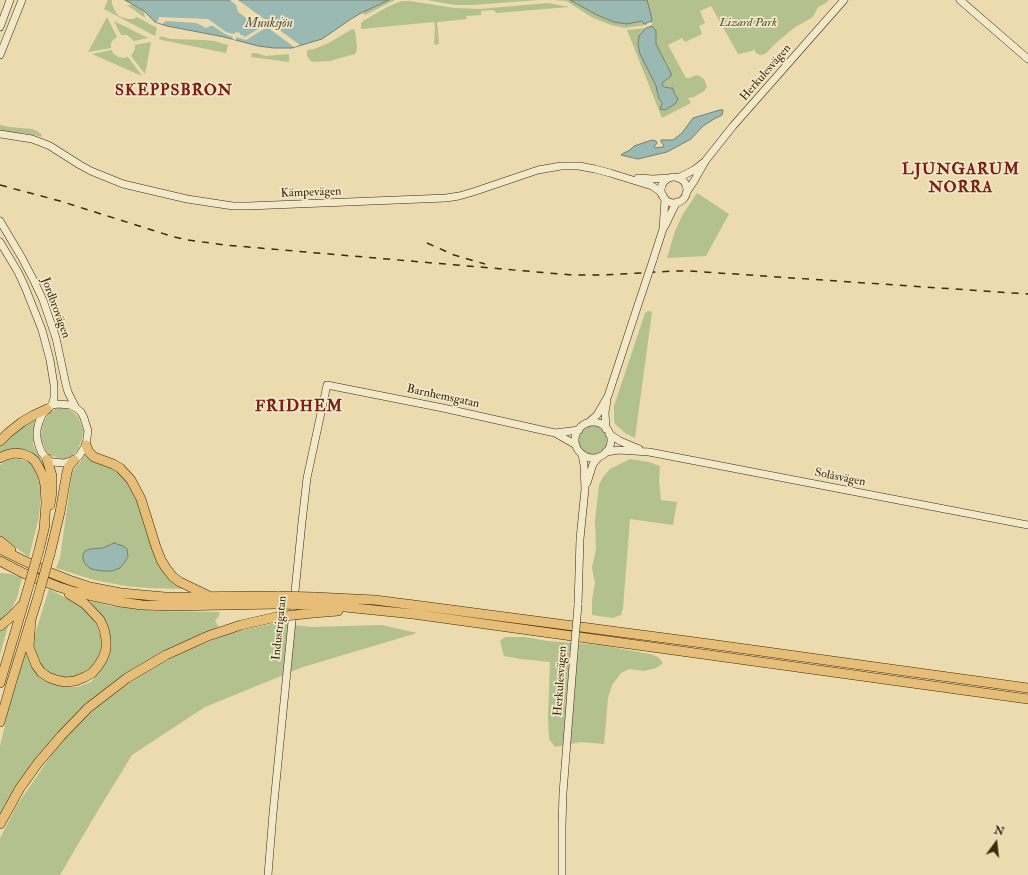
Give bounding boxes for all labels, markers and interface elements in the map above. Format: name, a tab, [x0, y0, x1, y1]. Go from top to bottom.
water label: Munksjön	[245, 16, 293, 32]
park label: Lizard Park	[719, 16, 777, 30]
street label: Herkulesvägen	[737, 42, 795, 104]
district label: SKEPPSBRON	[115, 82, 233, 102]
district label: LJUNGARUM NORRA	[902, 161, 1020, 199]
street label: Kämpevägen	[280, 185, 342, 201]
street label: Jordbrovägen	[37, 276, 73, 340]
street label: Barnhemsgatan	[405, 382, 481, 412]
district label: FRIDHEM	[255, 398, 343, 418]
street label: Solåsvägen	[813, 466, 867, 490]
street label: Industrigatan	[269, 595, 291, 661]
street label: Herkulesvägen	[551, 645, 571, 717]
north arrow	[976, 823, 1016, 863]
text: N	[993, 823, 1006, 838]

